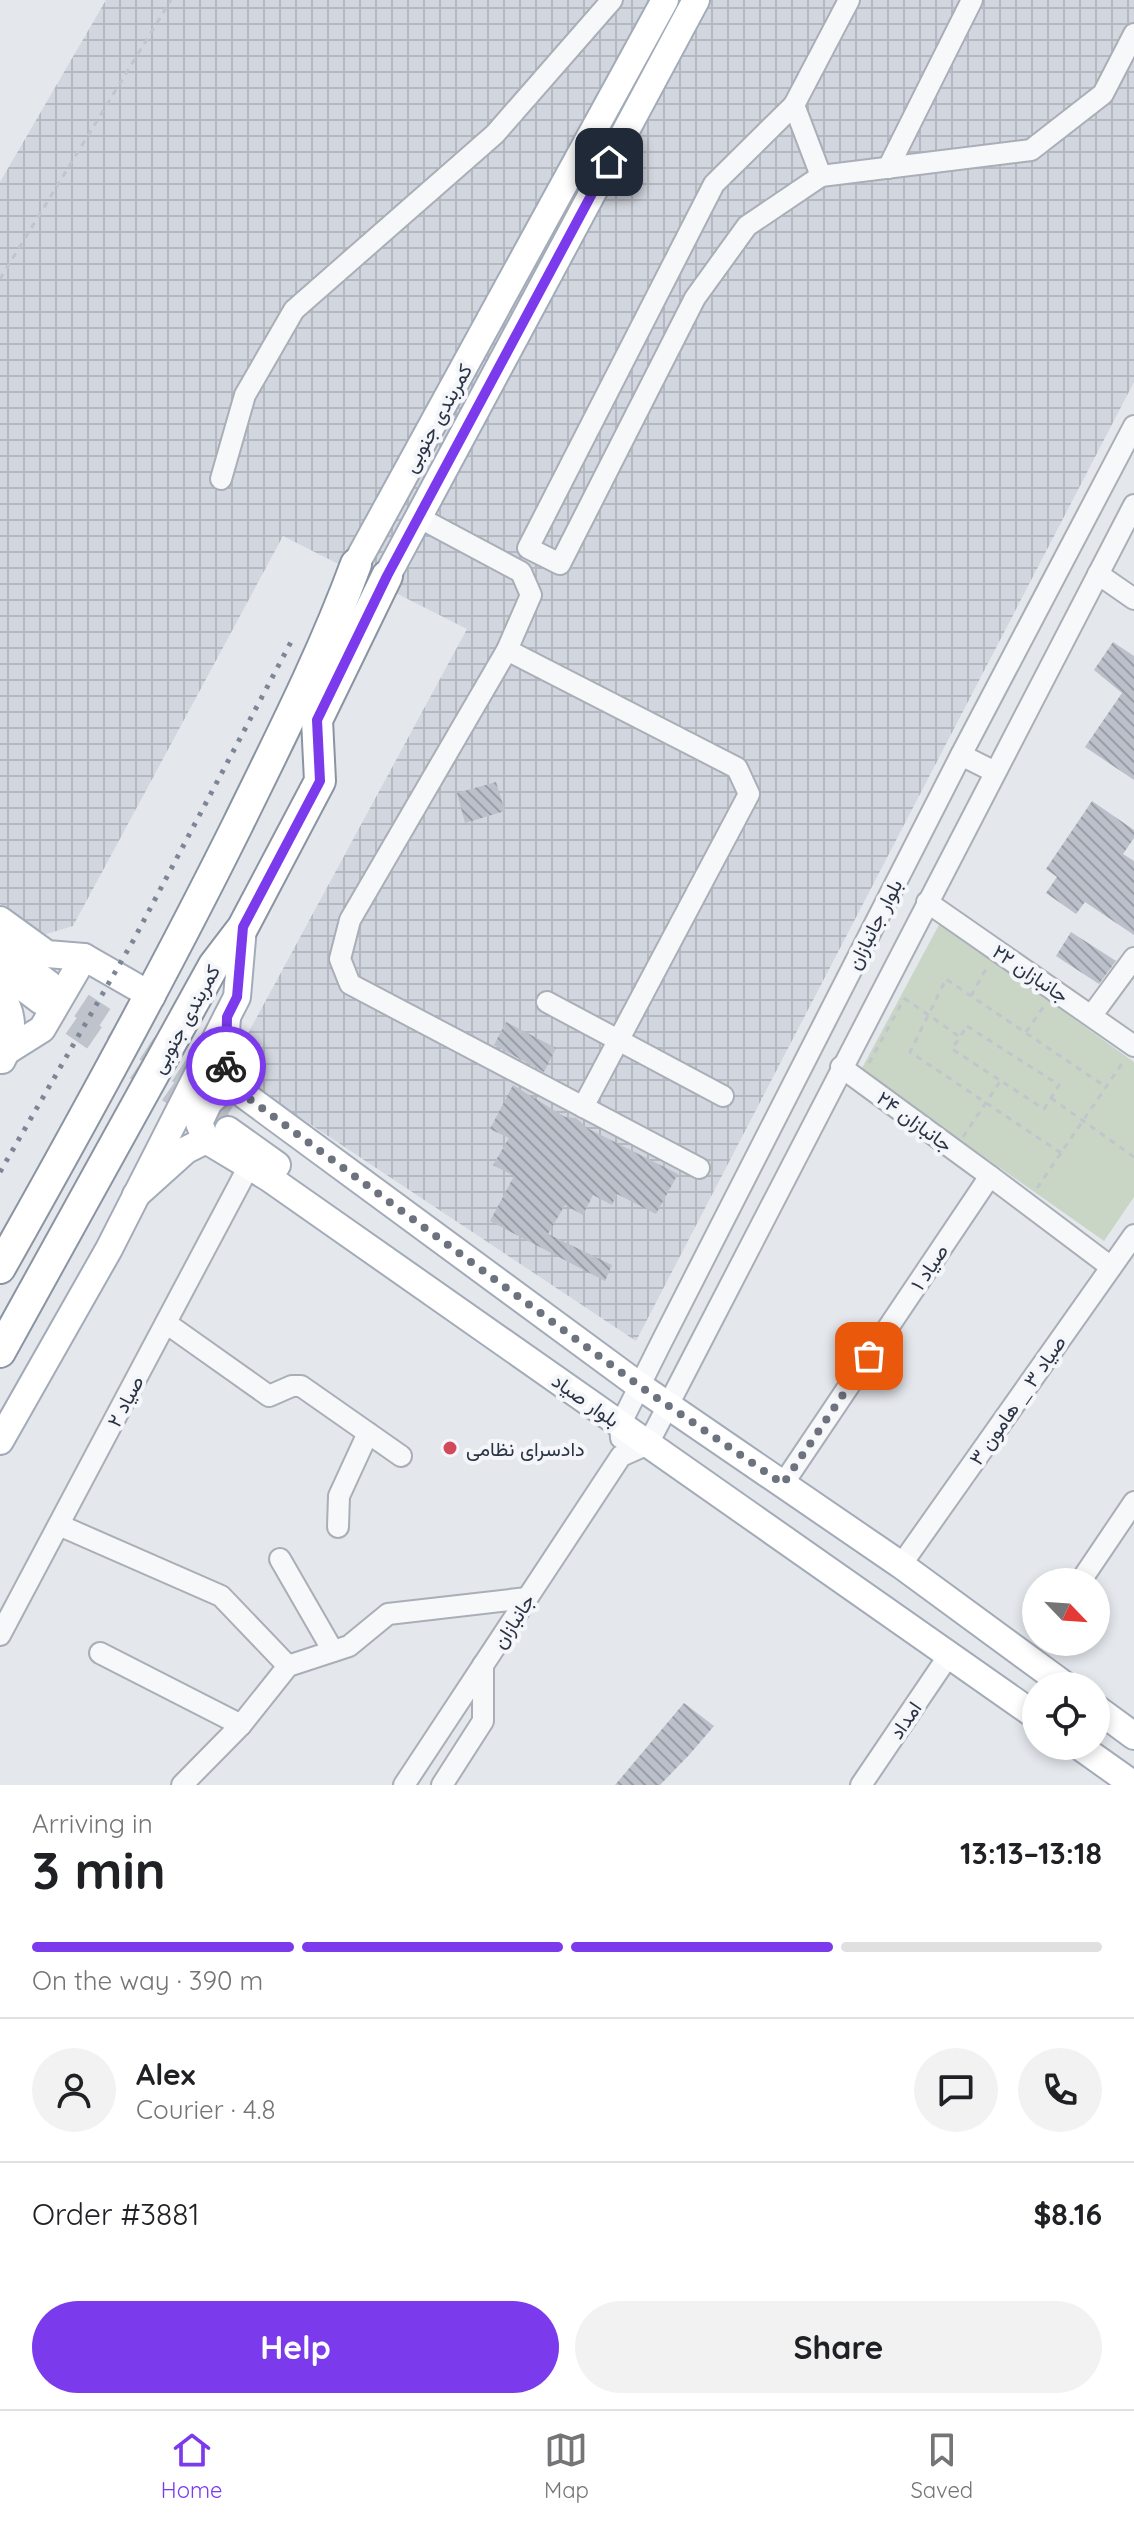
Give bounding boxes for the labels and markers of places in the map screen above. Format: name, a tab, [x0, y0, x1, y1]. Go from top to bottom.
pin	[575, 128, 643, 196]
pin	[835, 1322, 903, 1390]
place label: دادسرای نظامی	[466, 1436, 585, 1462]
marker: دادسرای نظامی	[441, 1439, 459, 1457]

